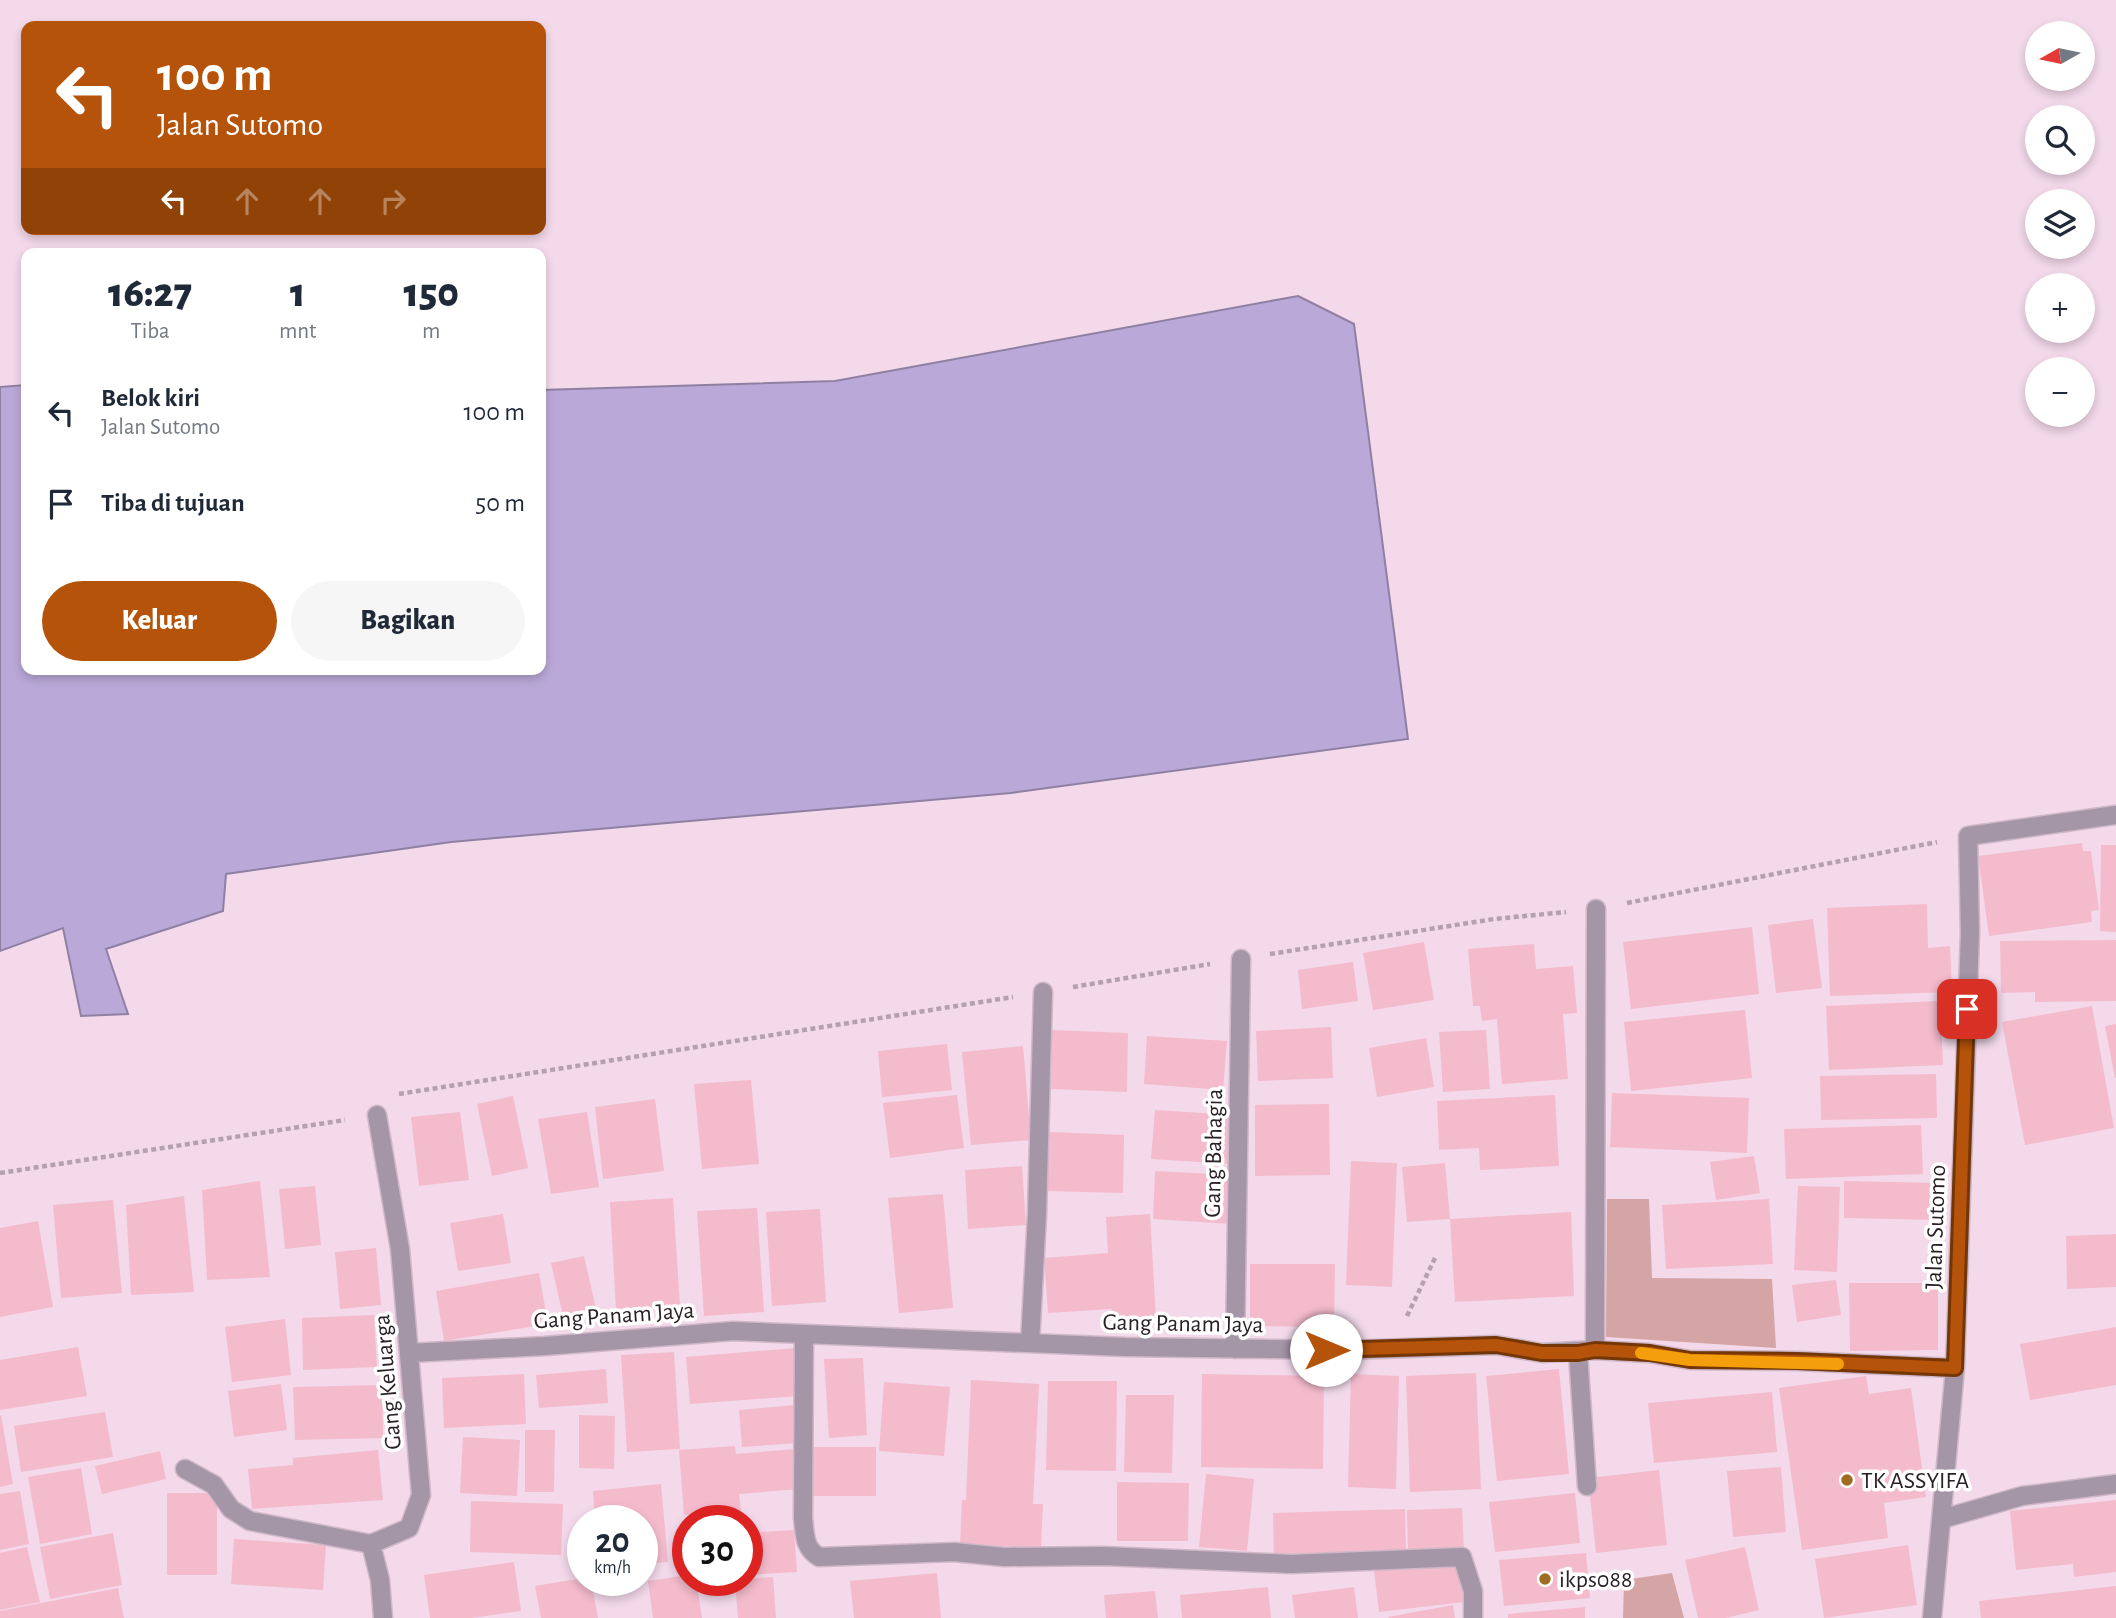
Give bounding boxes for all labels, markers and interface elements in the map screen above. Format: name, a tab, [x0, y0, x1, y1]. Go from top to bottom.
north arrow	[2025, 21, 2095, 91]
map controls	[2025, 21, 2095, 427]
icon: left	[42, 49, 133, 140]
text: 100 m	[157, 51, 273, 100]
button: search	[2025, 105, 2095, 175]
text: Jalan Sutomo	[157, 109, 323, 141]
icon: left	[155, 182, 193, 220]
icon: ahead	[228, 182, 266, 220]
icon: ahead	[301, 182, 339, 220]
icon: right	[374, 182, 412, 220]
button: layers	[2025, 189, 2095, 259]
text: 16:27	[108, 272, 192, 314]
text: 1	[290, 272, 306, 314]
text: 150	[403, 272, 459, 314]
button: +	[2025, 273, 2095, 343]
text: Tiba	[130, 320, 170, 343]
text: mnt	[279, 320, 316, 343]
text: m	[422, 320, 440, 343]
button: −	[2025, 357, 2095, 427]
text: Belok kiri	[101, 385, 200, 411]
icon: left	[42, 394, 80, 432]
text: 100 m	[464, 399, 525, 425]
text: Jalan Sutomo	[101, 416, 220, 439]
icon: arrive	[42, 485, 80, 523]
text: Tiba di tujuan	[101, 490, 245, 516]
text: 50 m	[475, 490, 525, 516]
button: Keluar	[42, 581, 277, 661]
button: Bagikan	[291, 581, 525, 661]
pin	[1937, 979, 1997, 1039]
icon: arrive	[1948, 990, 1986, 1028]
street label: Gang Bahagia	[1201, 1088, 1227, 1218]
street label: Jalan Sutomo	[1922, 1164, 1950, 1290]
street label: Gang Panam Jaya	[533, 1298, 695, 1334]
street label: Gang Panam Jaya	[1102, 1311, 1264, 1337]
street label: Gang Keluarga	[370, 1313, 406, 1451]
position arrow	[1289, 1313, 1363, 1387]
place label: TK ASSYIFA	[1861, 1469, 1969, 1493]
marker: TK ASSYIFA	[1839, 1472, 1855, 1488]
speed limit sign: 30	[672, 1505, 763, 1596]
text: 20	[595, 1524, 630, 1559]
text: km/h	[594, 1559, 631, 1577]
place label: ikps088	[1559, 1568, 1632, 1592]
marker: ikps088	[1537, 1571, 1553, 1587]

